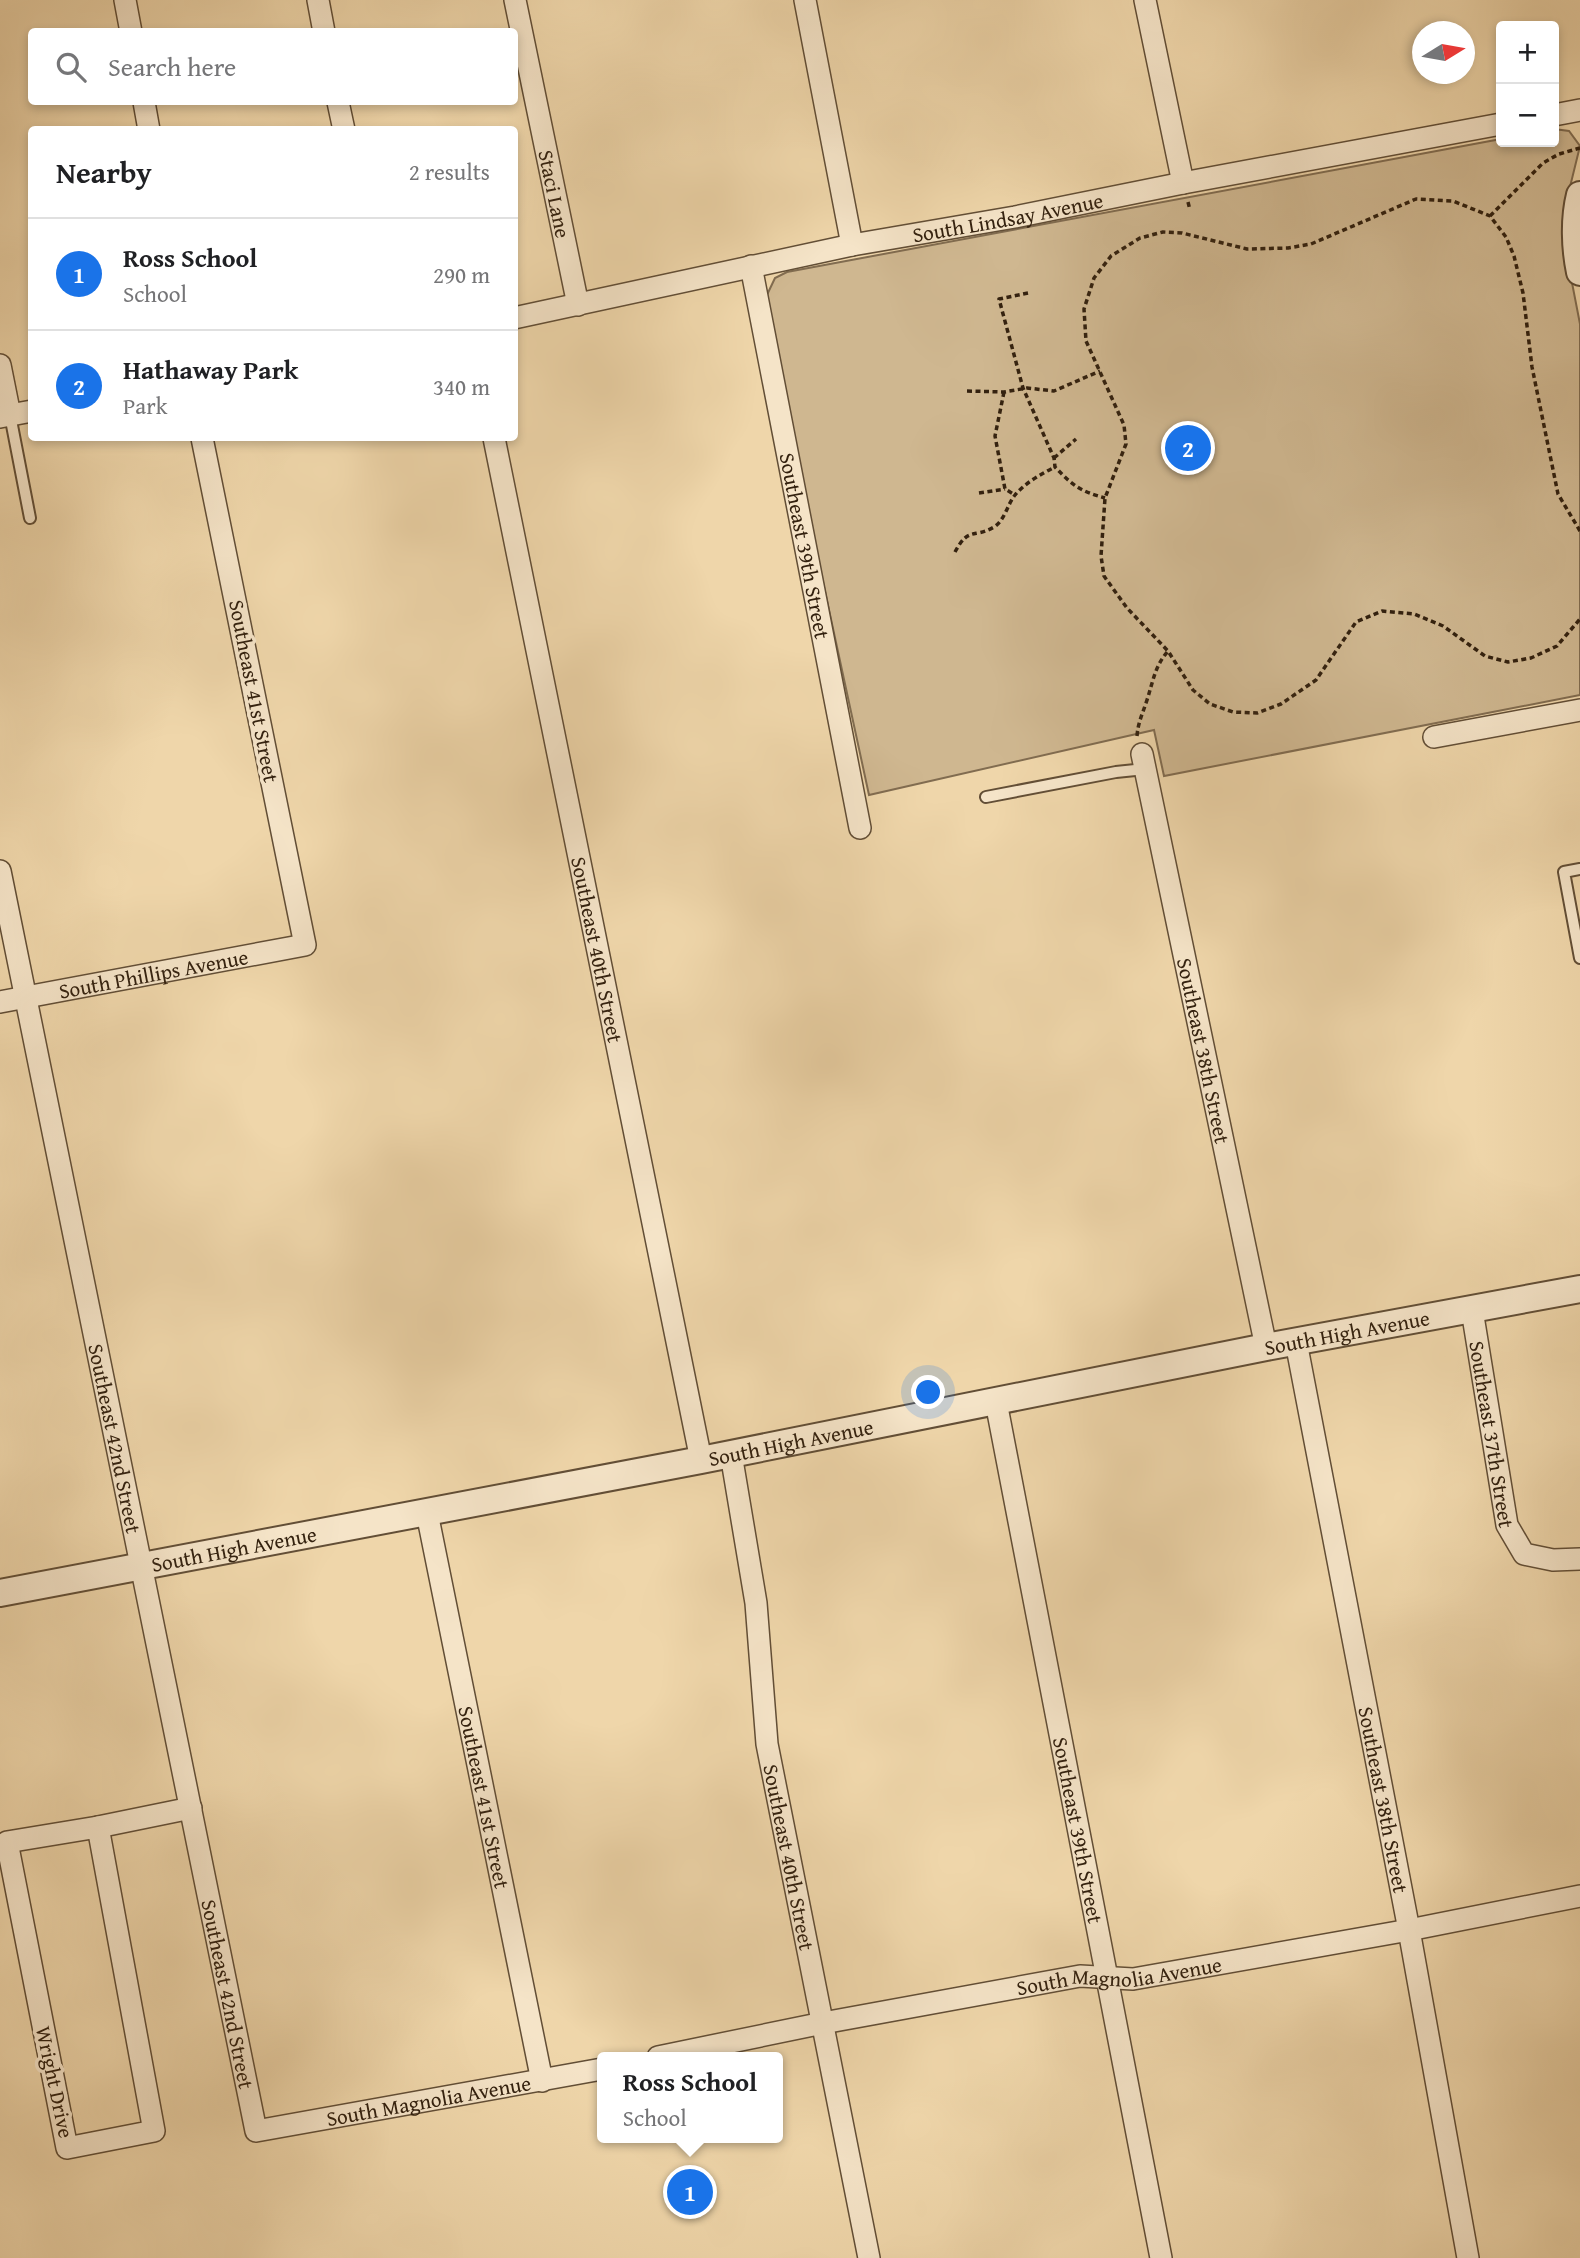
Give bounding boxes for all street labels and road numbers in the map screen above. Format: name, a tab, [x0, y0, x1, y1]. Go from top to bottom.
street label: Staci Lane	[531, 147, 579, 241]
street label: South Lindsay Avenue	[910, 184, 1106, 250]
street label: Southeast 39th Street	[772, 450, 839, 642]
street label: Southeast 41st Street	[221, 597, 287, 786]
street label: Southeast 40th Street	[564, 854, 632, 1046]
street label: South Phillips Avenue	[56, 940, 251, 1006]
street label: Southeast 38th Street	[1170, 955, 1239, 1147]
street label: South High Avenue	[1262, 1302, 1432, 1363]
street label: Southeast 37th Street	[1462, 1339, 1523, 1531]
street label: Southeast 42nd Street	[81, 1341, 150, 1537]
street label: South High Avenue	[706, 1410, 876, 1474]
street label: South High Avenue	[149, 1518, 319, 1579]
street label: Southeast 41st Street	[451, 1703, 518, 1892]
street label: Southeast 38th Street	[1351, 1704, 1417, 1896]
street label: Southeast 39th Street	[1045, 1734, 1112, 1926]
street label: Southeast 40th Street	[756, 1762, 823, 1954]
street label: Southeast 42nd Street	[194, 1896, 263, 2092]
street label: South Magnolia Avenue	[1014, 1948, 1224, 2003]
street label: Wright Drive	[28, 2023, 82, 2141]
street label: South Magnolia Avenue	[324, 2067, 533, 2134]

